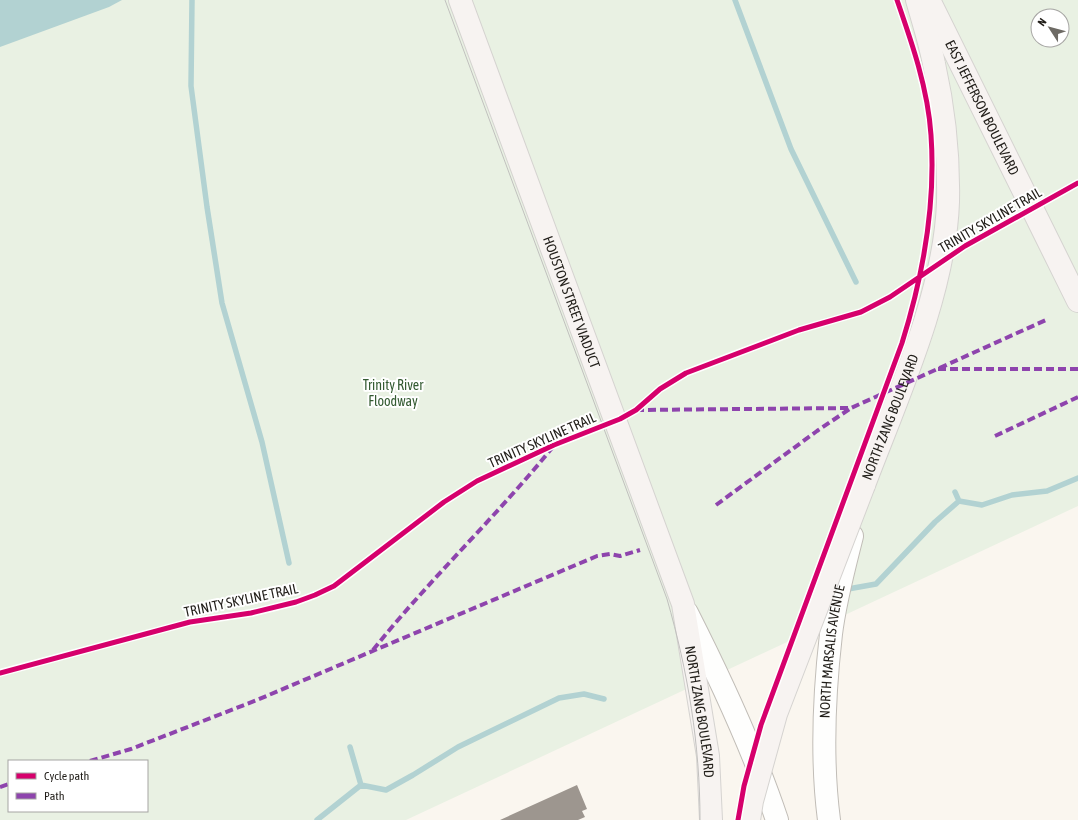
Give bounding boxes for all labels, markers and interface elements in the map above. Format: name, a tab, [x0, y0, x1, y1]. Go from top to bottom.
north arrow	[1030, 8, 1070, 48]
text: N	[1035, 16, 1049, 28]
street label: EAST JEFFERSON BOULEVARD	[942, 37, 1022, 178]
street label: TRINITY SKYLINE TRAIL	[936, 184, 1045, 256]
street label: HOUSTON STREET VIADUCT	[540, 234, 603, 370]
street label: NORTH ZANG BOULEVARD	[859, 352, 922, 482]
park label: Trinity River Floodway	[363, 377, 424, 409]
street label: TRINITY SKYLINE TRAIL	[486, 409, 599, 471]
street label: TRINITY SKYLINE TRAIL	[183, 580, 300, 620]
street label: NORTH MARSALIS AVENUE	[817, 583, 848, 719]
street label: NORTH ZANG BOULEVARD	[682, 645, 717, 778]
legend	[8, 760, 148, 812]
text: Cycle path	[44, 769, 89, 783]
text: Path	[44, 789, 65, 803]

